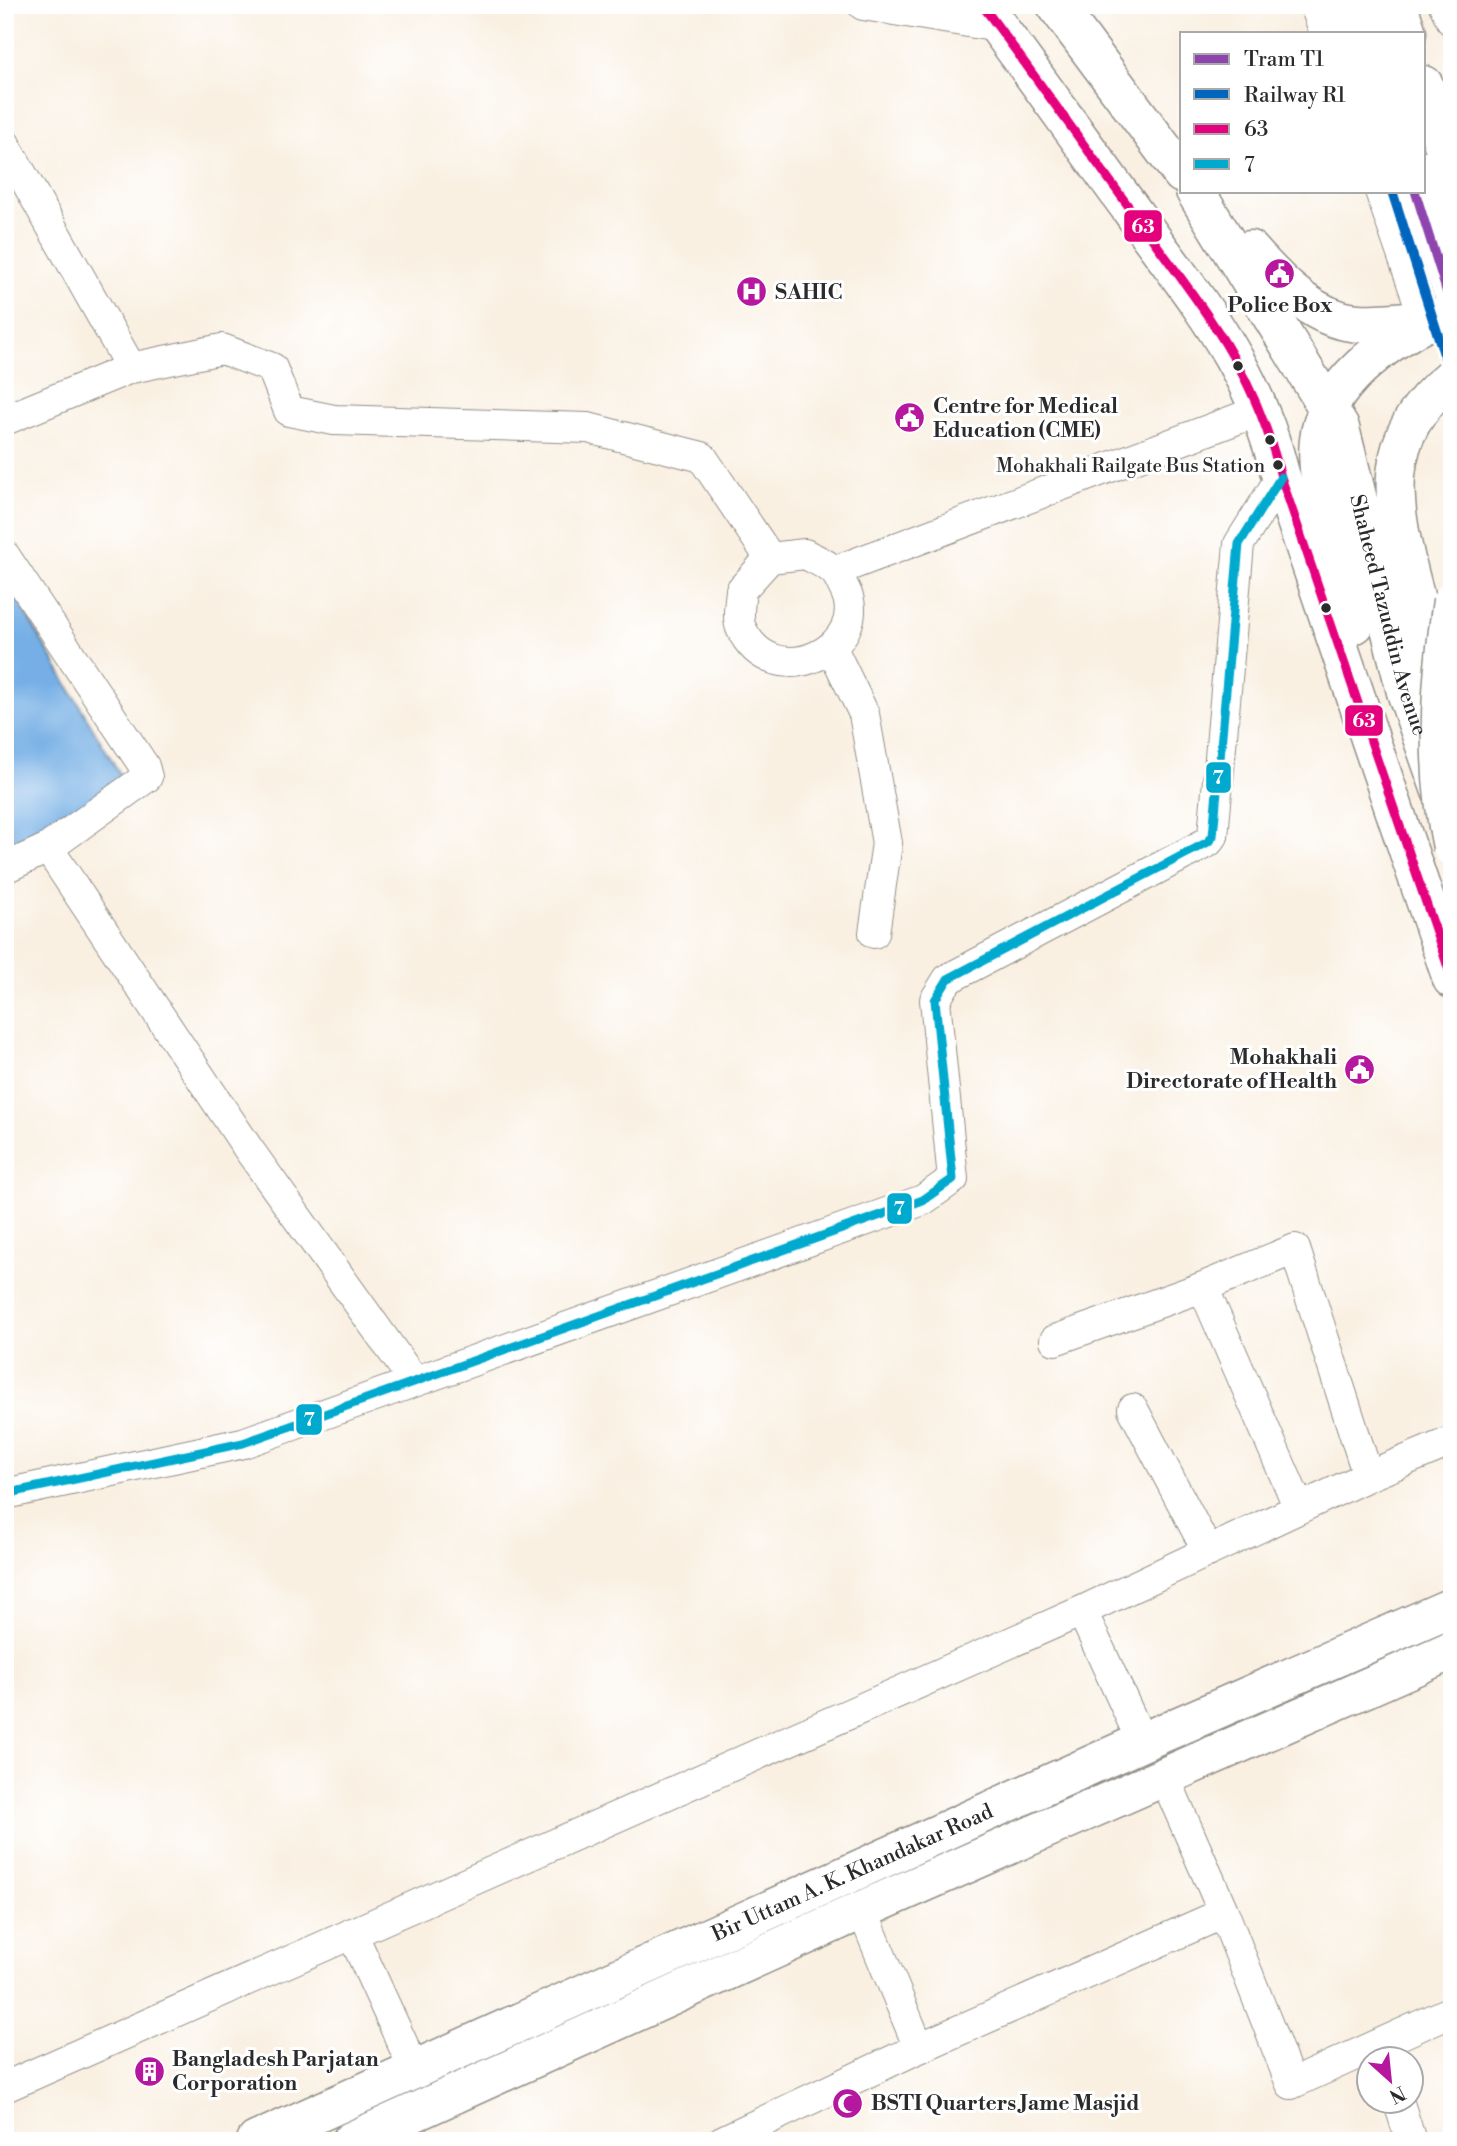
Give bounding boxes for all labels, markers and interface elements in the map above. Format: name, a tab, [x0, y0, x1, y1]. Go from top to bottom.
legend	[1180, 32, 1426, 192]
text: Tram T1	[1244, 47, 1324, 73]
text: Railway R1	[1244, 83, 1346, 109]
text: 63	[1244, 117, 1268, 143]
text: 7	[1244, 153, 1255, 179]
line badge: 63	[1123, 209, 1163, 243]
text: 63	[1131, 215, 1155, 239]
public building icon: Police Box	[1263, 256, 1297, 290]
hospital icon: SAHIC	[735, 275, 769, 309]
place label: SAHIC	[775, 280, 842, 306]
place label: Police Box	[1228, 293, 1333, 319]
unlabelled marker	[1231, 359, 1245, 373]
place label: Centre for Medical Education (CME)	[933, 394, 1118, 444]
public building icon: Centre for Medical Education (CME)	[893, 401, 927, 435]
unlabelled marker	[1263, 433, 1277, 447]
place label: Mohakhali Railgate Bus Station	[996, 454, 1265, 478]
marker: Mohakhali Railgate Bus Station	[1271, 458, 1285, 472]
street label: Shaheed Tazuddin Avenue	[1343, 492, 1432, 739]
unlabelled marker	[1319, 601, 1333, 615]
line badge: 63	[1344, 704, 1384, 737]
text: 63	[1352, 709, 1376, 733]
line badge: 7	[1205, 761, 1232, 794]
text: 7	[1212, 766, 1224, 790]
place label: Mohakhali Directorate of Health	[1126, 1045, 1337, 1095]
public building icon: Mohakhali Directorate of Health	[1343, 1052, 1377, 1086]
line badge: 7	[886, 1192, 913, 1225]
text: 7	[893, 1197, 905, 1221]
line badge: 7	[295, 1403, 323, 1436]
text: 7	[303, 1408, 315, 1432]
street label: Bir Uttam A. K. Khandakar Road	[707, 1799, 997, 1948]
north arrow	[1356, 2044, 1426, 2114]
place label: Bangladesh Parjatan Corporation	[172, 2047, 379, 2097]
building icon: Bangladesh Parjatan Corporation	[132, 2054, 166, 2088]
text: N	[1385, 2080, 1409, 2108]
mosque icon: BSTI Quarters Jame Masjid	[831, 2086, 865, 2120]
place label: BSTI Quarters Jame Masjid	[871, 2091, 1139, 2117]

